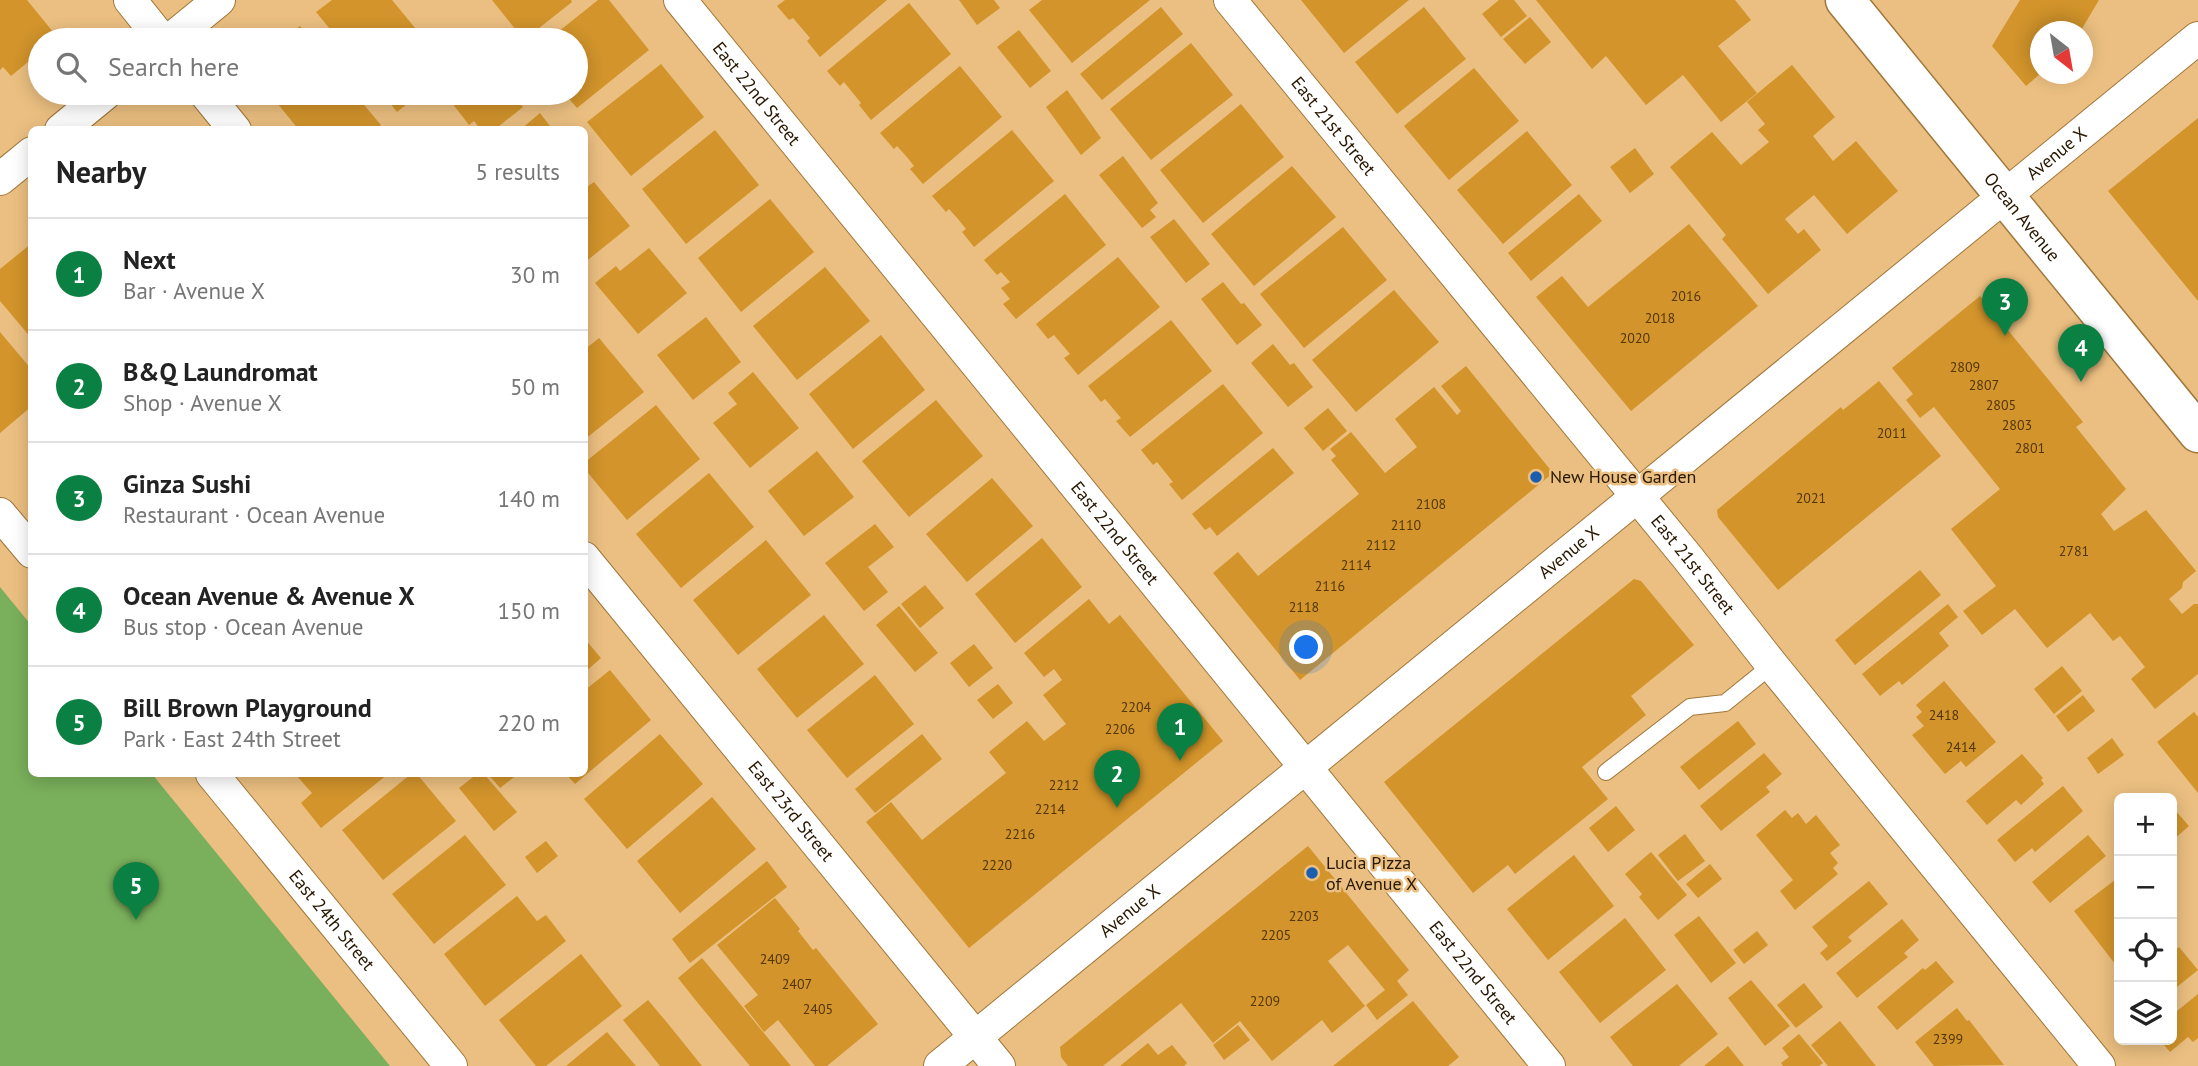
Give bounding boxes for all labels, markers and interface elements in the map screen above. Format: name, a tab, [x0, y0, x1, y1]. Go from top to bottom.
north arrow	[2030, 21, 2093, 84]
search box	[28, 28, 588, 105]
street label: East 22nd Street	[708, 37, 806, 150]
icon: search	[52, 48, 90, 86]
text: Search here	[108, 50, 239, 83]
street label: East 21st Street	[1286, 72, 1381, 180]
street label: Avenue X	[2021, 122, 2091, 185]
text: Nearby	[56, 152, 146, 191]
text: 5 results	[476, 157, 560, 186]
street label: Ocean Avenue	[1979, 167, 2065, 266]
text: Next	[123, 243, 175, 276]
text: 1	[72, 260, 86, 289]
text: 30 m	[510, 260, 560, 289]
text: Bar · Avenue X	[123, 276, 265, 305]
pin: 3	[1982, 278, 2028, 336]
house number: 2016	[1671, 287, 1701, 305]
house number: 2018	[1645, 309, 1675, 327]
pin: 4	[2058, 324, 2104, 382]
house number: 2020	[1620, 329, 1651, 347]
text: B&Q Laundromat	[123, 355, 318, 388]
house number: 2809	[1950, 358, 1980, 376]
text: 2	[72, 372, 86, 401]
text: 50 m	[510, 372, 560, 401]
house number: 2807	[1969, 376, 1999, 394]
text: Shop · Avenue X	[123, 388, 282, 417]
house number: 2805	[1986, 396, 2016, 414]
house number: 2803	[2002, 416, 2032, 434]
house number: 2011	[1877, 424, 1907, 442]
house number: 2801	[2015, 439, 2045, 457]
place label: New House Garden	[1550, 465, 1696, 488]
text: Ginza Sushi	[123, 467, 251, 500]
marker: New House Garden	[1528, 469, 1544, 485]
street label: East 22nd Street	[1066, 476, 1164, 589]
text: 3	[72, 484, 86, 513]
text: 140 m	[498, 484, 560, 513]
house number: 2021	[1796, 489, 1826, 507]
house number: 2108	[1416, 495, 1446, 513]
text: Restaurant · Ocean Avenue	[123, 500, 385, 529]
street label: East 21st Street	[1646, 510, 1740, 619]
house number: 2110	[1391, 516, 1422, 534]
street label: Avenue X	[1533, 520, 1603, 583]
house number: 2112	[1366, 536, 1396, 554]
house number: 2781	[2059, 542, 2089, 560]
house number: 2114	[1341, 556, 1372, 574]
house number: 2116	[1315, 577, 1345, 595]
text: Ocean Avenue & Avenue X	[123, 579, 415, 612]
text: 4	[72, 596, 86, 625]
text: 150 m	[498, 596, 560, 625]
house number: 2118	[1289, 598, 1319, 616]
text: Bus stop · Ocean Avenue	[123, 612, 364, 641]
your location	[1289, 630, 1323, 664]
text: Bill Brown Playground	[123, 691, 372, 724]
house number: 2204	[1121, 698, 1152, 716]
pin: 1	[1157, 703, 1203, 761]
house number: 2418	[1929, 706, 1959, 724]
text: 5	[72, 708, 86, 737]
text: 220 m	[498, 708, 560, 737]
house number: 2206	[1105, 720, 1135, 738]
text: Park · East 24th Street	[123, 724, 341, 753]
house number: 2414	[1946, 738, 1977, 756]
pin: 2	[1094, 750, 1140, 808]
street label: East 23rd Street	[743, 756, 839, 866]
house number: 2212	[1049, 776, 1079, 794]
map controls	[2114, 793, 2177, 1045]
button: +	[2114, 793, 2177, 856]
house number: 2214	[1035, 800, 1066, 818]
house number: 2216	[1005, 825, 1035, 843]
place label: Lucia Pizza of Avenue X	[1326, 851, 1417, 895]
house number: 2220	[982, 856, 1013, 874]
button: −	[2114, 856, 2177, 919]
pin: 5	[113, 862, 159, 920]
street label: East 24th Street	[284, 865, 380, 975]
marker: Lucia Pizza of Avenue X	[1304, 865, 1320, 881]
street label: Avenue X	[1094, 879, 1164, 942]
house number: 2203	[1289, 907, 1319, 925]
street label: East 22nd Street	[1424, 916, 1522, 1029]
button: locate	[2114, 919, 2177, 982]
house number: 2205	[1261, 926, 1291, 944]
house number: 2409	[760, 950, 790, 968]
house number: 2407	[782, 975, 812, 993]
button: layers	[2114, 982, 2177, 1045]
house number: 2209	[1250, 992, 1280, 1010]
house number: 2405	[803, 1000, 833, 1018]
house number: 2399	[1933, 1030, 1963, 1048]

